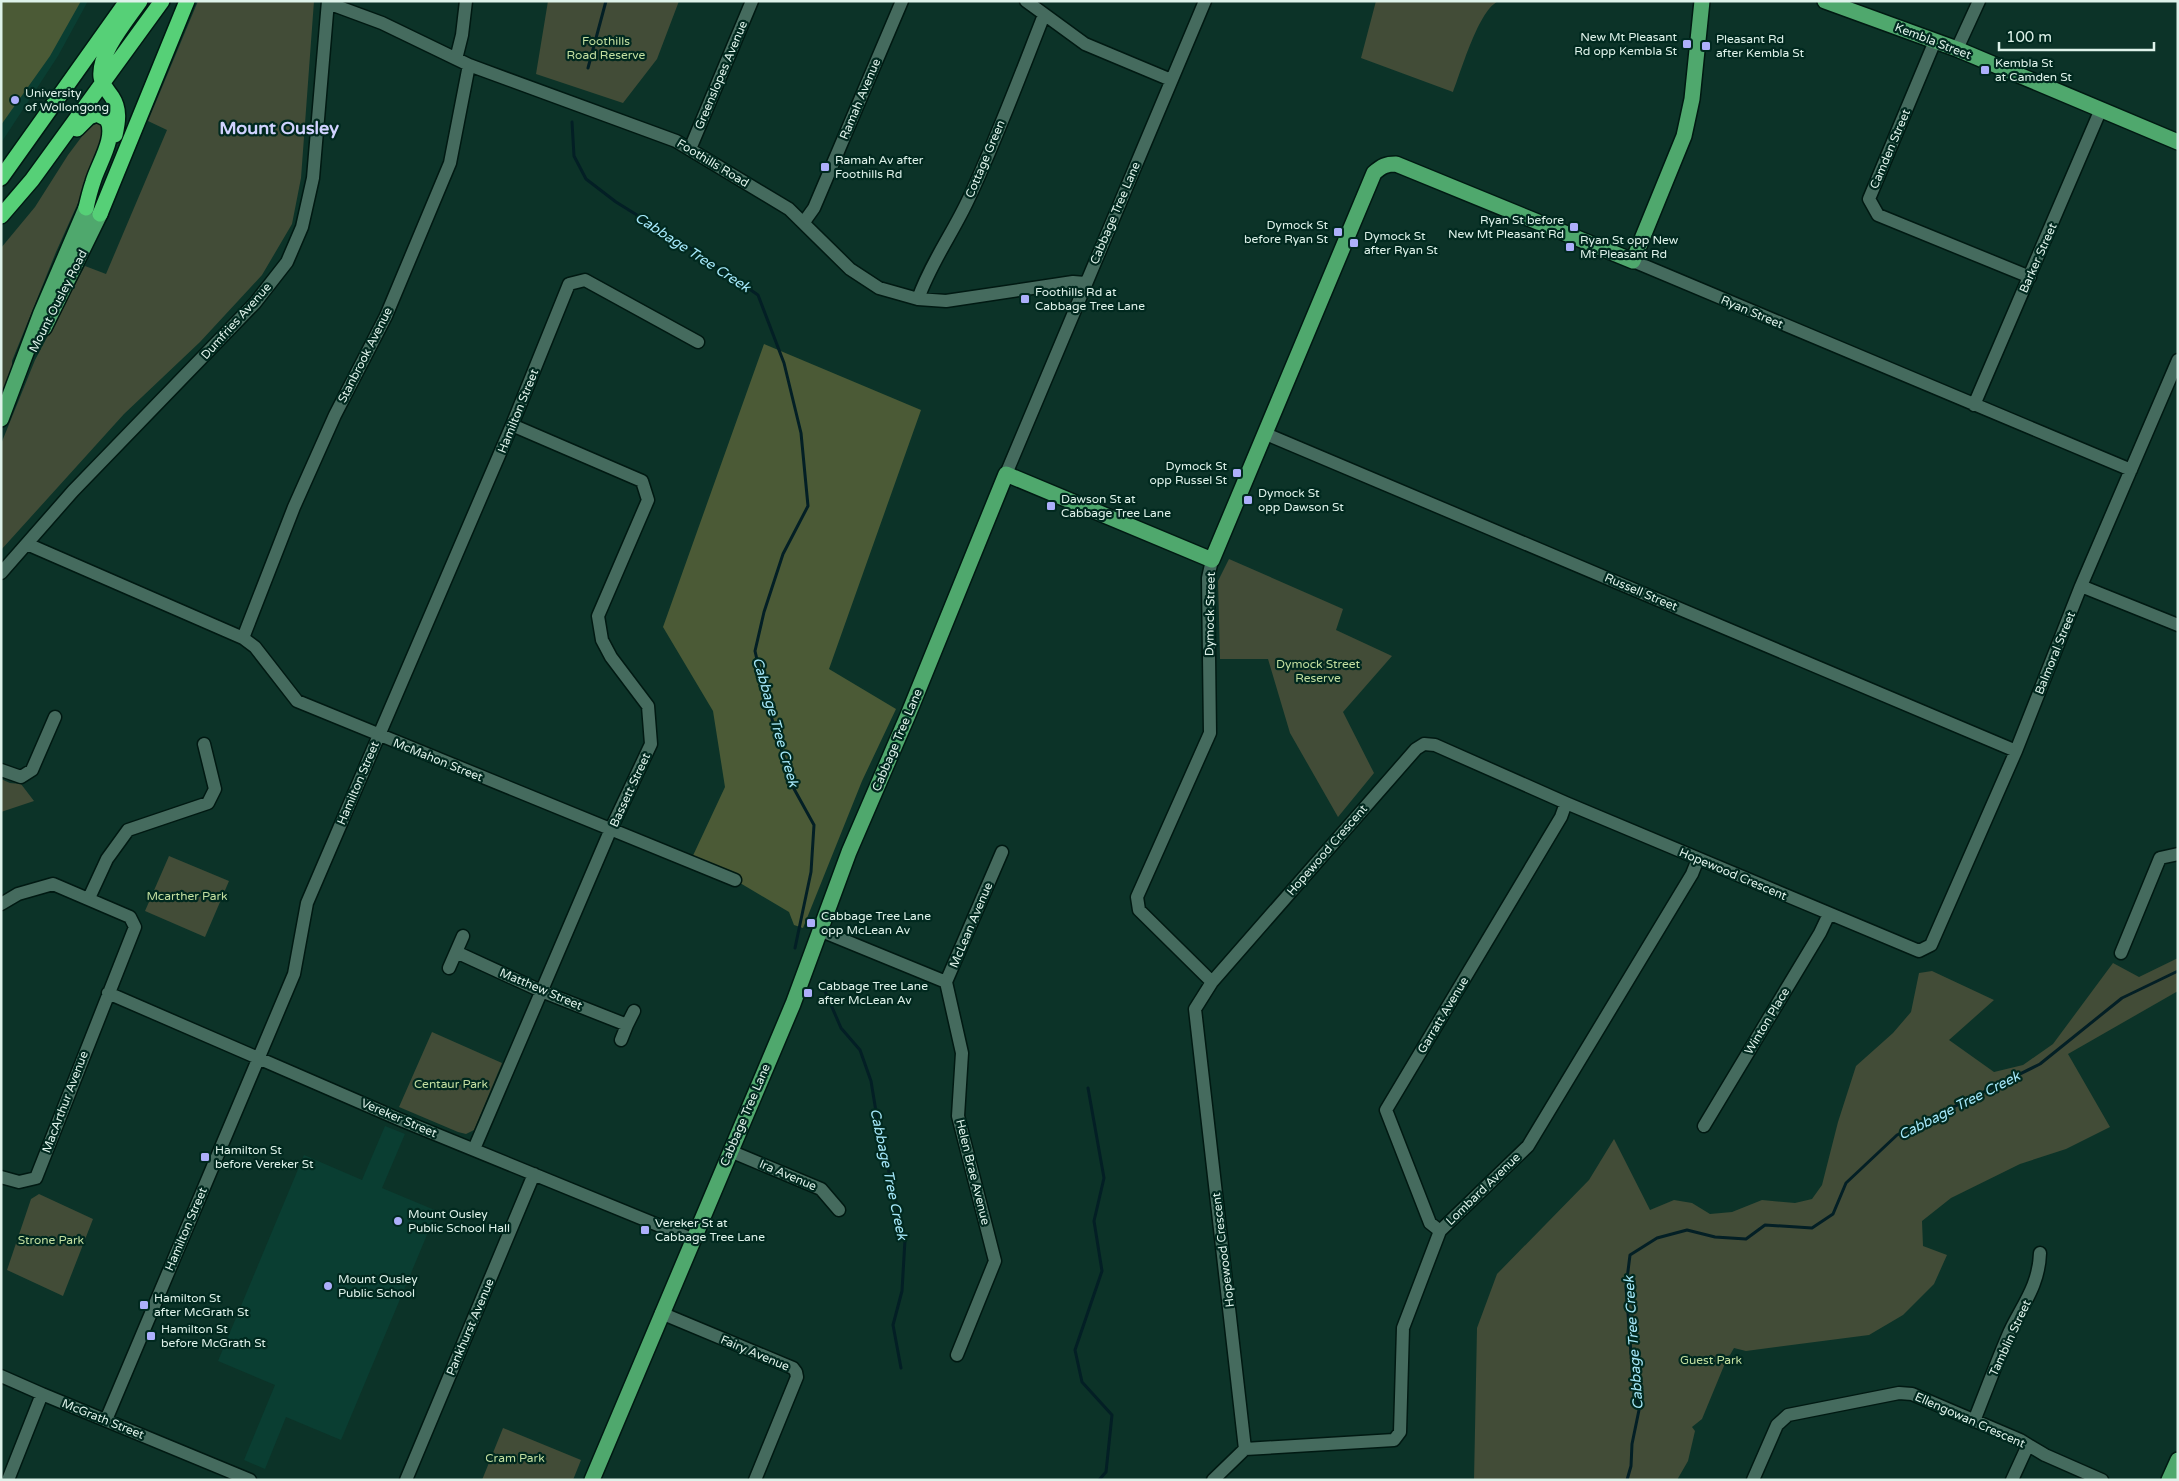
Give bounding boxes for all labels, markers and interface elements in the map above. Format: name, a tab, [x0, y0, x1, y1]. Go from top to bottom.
street label: Greenslopes Avenue	[692, 18, 750, 131]
street label: Kembla Street	[1893, 20, 1974, 62]
scale bar	[1999, 20, 2154, 52]
text: 100 m	[2006, 28, 2052, 46]
place label: New Mt Pleasant Rd opp Kembla St	[1574, 30, 1677, 58]
place label: Pleasant Rd after Kembla St	[1716, 32, 1804, 60]
park label: Foothills Road Reserve	[567, 34, 646, 62]
marker: New Mt Pleasant Rd opp Kembla St	[1681, 38, 1693, 50]
marker: Pleasant Rd after Kembla St	[1700, 40, 1712, 52]
street label: Ramah Avenue	[837, 56, 883, 142]
place label: Kembla St at Camden St	[1995, 56, 2072, 84]
marker: Kembla St at Camden St	[1979, 64, 1991, 76]
place label: University of Wollongong	[25, 86, 109, 114]
marker: University of Wollongong	[9, 94, 21, 106]
street label: Camden Street	[1867, 107, 1913, 191]
district label: Mount Ousley	[219, 117, 339, 139]
street label: Cottage Green	[962, 118, 1008, 200]
street label: Foothills Road	[675, 136, 751, 190]
place label: Ramah Av after Foothills Rd	[835, 153, 924, 181]
street label: Cabbage Tree Lane	[1087, 159, 1143, 266]
marker: Ramah Av after Foothills Rd	[819, 161, 831, 173]
water label: Cabbage Tree Creek	[632, 209, 755, 297]
place label: Ryan St before New Mt Pleasant Rd	[1448, 213, 1564, 241]
place label: Dymock St before Ryan St	[1244, 218, 1328, 246]
marker: Ryan St before New Mt Pleasant Rd	[1568, 221, 1580, 233]
street label: Barker Street	[2016, 221, 2060, 295]
marker: Dymock St before Ryan St	[1332, 226, 1344, 238]
place label: Dymock St after Ryan St	[1364, 229, 1438, 257]
place label: Ryan St opp New Mt Pleasant Rd	[1580, 233, 1679, 261]
marker: Dymock St after Ryan St	[1348, 237, 1360, 249]
marker: Ryan St opp New Mt Pleasant Rd	[1564, 241, 1576, 253]
street label: Mount Ousley Road	[26, 247, 90, 355]
street label: Dumfries Avenue	[198, 280, 274, 362]
place label: Foothills Rd at Cabbage Tree Lane	[1035, 285, 1145, 313]
marker: Foothills Rd at Cabbage Tree Lane	[1019, 293, 1031, 305]
street label: Ryan Street	[1719, 293, 1786, 332]
street label: Stanbrook Avenue	[335, 305, 395, 405]
street label: Hamilton Street	[495, 367, 541, 455]
place label: Dymock St opp Russel St	[1149, 459, 1227, 487]
marker: Dymock St opp Russel St	[1231, 467, 1243, 479]
place label: Dymock St opp Dawson St	[1258, 486, 1344, 514]
place label: Dawson St at Cabbage Tree Lane	[1061, 492, 1171, 520]
marker: Dymock St opp Dawson St	[1242, 494, 1254, 506]
marker: Dawson St at Cabbage Tree Lane	[1045, 500, 1057, 512]
street label: Russell Street	[1603, 570, 1680, 614]
street label: Dymock Street	[1202, 571, 1218, 656]
street label: Balmoral Street	[2032, 609, 2078, 696]
water label: Cabbage Tree Creek	[749, 655, 803, 790]
park label: Dymock Street Reserve	[1276, 657, 1360, 685]
street label: Cabbage Tree Lane	[869, 686, 925, 793]
street label: McMahon Street	[391, 736, 485, 785]
street label: Hamilton Street	[334, 739, 382, 827]
street label: Bassett Street	[607, 750, 653, 829]
street label: Hopewood Crescent	[1284, 802, 1370, 898]
street label: Hopewood Crescent	[1677, 845, 1789, 903]
street label: McLean Avenue	[947, 880, 995, 970]
park label: Mcarther Park	[146, 889, 228, 903]
place label: Cabbage Tree Lane opp McLean Av	[821, 909, 931, 937]
marker: Cabbage Tree Lane opp McLean Av	[805, 917, 817, 929]
street label: Matthew Street	[498, 965, 585, 1013]
street label: Garratt Avenue	[1415, 974, 1471, 1056]
place label: Cabbage Tree Lane after McLean Av	[818, 979, 928, 1007]
street label: Winton Place	[1742, 985, 1792, 1057]
marker: Cabbage Tree Lane after McLean Av	[802, 987, 814, 999]
street label: MacArthur Avenue	[39, 1049, 91, 1155]
street label: Cabbage Tree Lane	[717, 1061, 773, 1168]
water label: Cabbage Tree Creek	[1896, 1067, 2024, 1143]
park label: Centaur Park	[414, 1077, 488, 1091]
street label: Vereker Street	[359, 1096, 439, 1140]
water label: Cabbage Tree Creek	[866, 1107, 911, 1243]
street label: Helen Brae Avenue	[953, 1118, 993, 1226]
place label: Hamilton St before Vereker St	[215, 1143, 314, 1171]
street label: Lombard Avenue	[1443, 1150, 1523, 1228]
marker: Hamilton St before Vereker St	[199, 1151, 211, 1163]
street label: Ira Avenue	[757, 1157, 819, 1193]
street label: Hamilton Street	[162, 1185, 210, 1273]
street label: Hopewood Crescent	[1209, 1192, 1237, 1308]
place label: Mount Ousley Public School Hall	[408, 1207, 510, 1235]
marker: Mount Ousley Public School Hall	[392, 1215, 404, 1227]
place label: Vereker St at Cabbage Tree Lane	[655, 1216, 765, 1244]
marker: Vereker St at Cabbage Tree Lane	[639, 1224, 651, 1236]
park label: Strone Park	[18, 1233, 85, 1247]
place label: Mount Ousley Public School	[338, 1272, 418, 1300]
water label: Cabbage Tree Creek	[1620, 1274, 1647, 1410]
street label: Pankhurst Avenue	[443, 1276, 497, 1378]
marker: Mount Ousley Public School	[322, 1280, 334, 1292]
place label: Hamilton St after McGrath St	[154, 1291, 249, 1319]
street label: Tamblin Street	[1986, 1297, 2034, 1378]
marker: Hamilton St after McGrath St	[138, 1299, 150, 1311]
place label: Hamilton St before McGrath St	[161, 1322, 266, 1350]
marker: Hamilton St before McGrath St	[145, 1330, 157, 1342]
street label: Fairy Avenue	[719, 1332, 792, 1374]
park label: Guest Park	[1680, 1353, 1743, 1367]
street label: Ellengowan Crescent	[1913, 1389, 2028, 1451]
street label: McGrath Street	[60, 1396, 146, 1442]
park label: Cram Park	[485, 1451, 545, 1465]

